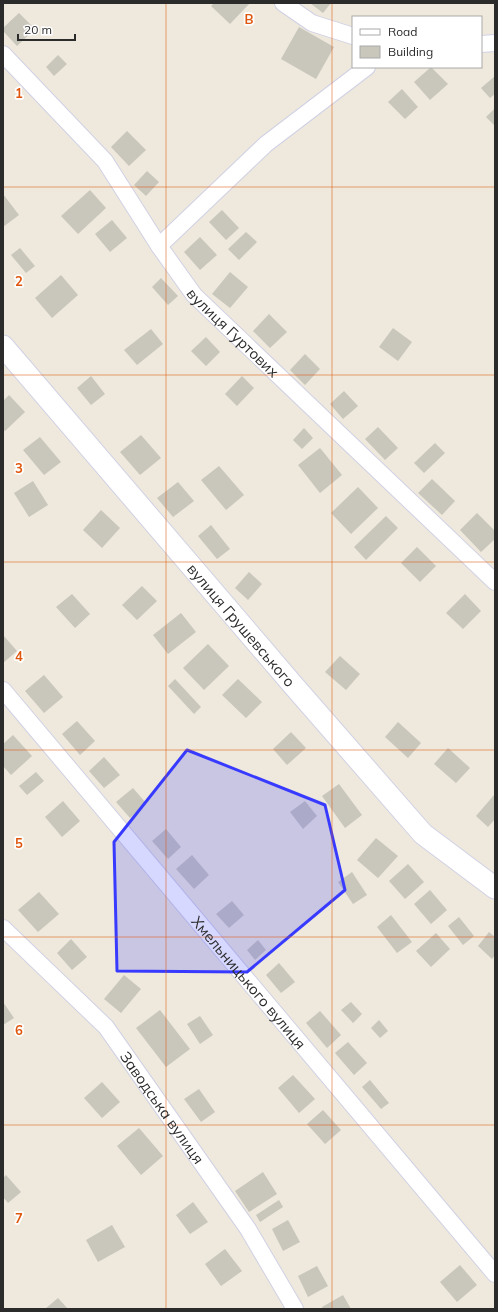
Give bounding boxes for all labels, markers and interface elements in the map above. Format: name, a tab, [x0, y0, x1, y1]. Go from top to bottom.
text: B	[245, 11, 254, 27]
scale bar	[18, 16, 75, 42]
legend	[352, 16, 482, 68]
text: 20 m	[24, 22, 52, 37]
text: Road	[388, 24, 417, 39]
text: Building	[388, 44, 433, 59]
text: 1	[15, 85, 23, 101]
text: 2	[15, 273, 23, 289]
street label: вулиця Гуртових	[183, 285, 283, 381]
text: 3	[15, 460, 23, 476]
street label: вулиця Грушевського	[183, 559, 300, 690]
text: 4	[15, 648, 23, 664]
text: 5	[15, 835, 23, 851]
street label: Хмельницького вулиця	[188, 912, 310, 1052]
text: 6	[15, 1022, 23, 1038]
street label: Заводська вулиця	[116, 1047, 209, 1167]
text: 7	[15, 1210, 23, 1226]

